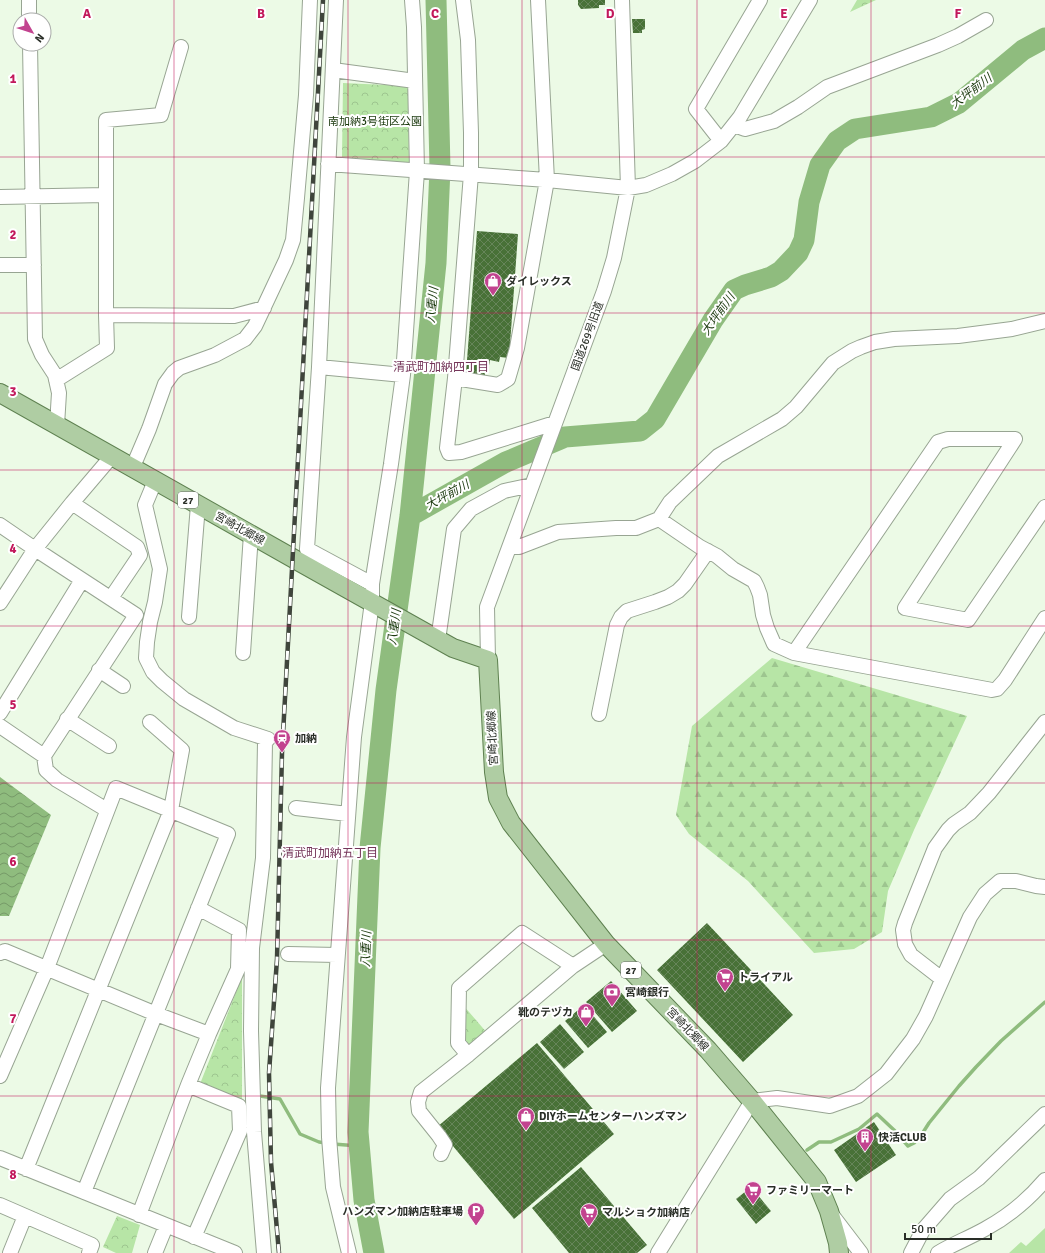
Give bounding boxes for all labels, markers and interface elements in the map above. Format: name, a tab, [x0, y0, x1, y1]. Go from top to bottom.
text: A	[83, 6, 92, 22]
text: B	[257, 6, 265, 22]
text: C	[431, 6, 439, 22]
text: D	[606, 6, 615, 22]
text: E	[780, 6, 788, 22]
text: F	[955, 6, 962, 22]
north arrow	[12, 12, 52, 52]
text: N	[32, 31, 47, 45]
water label: 大坪前川	[948, 70, 997, 112]
text: 1	[9, 71, 17, 87]
park label: 南加納3号街区公園	[328, 115, 422, 128]
text: 2	[9, 227, 17, 243]
shop icon: ダイレックス	[483, 271, 503, 296]
place label: ダイレックス	[506, 275, 572, 288]
water label: 八重川	[423, 284, 442, 324]
water label: 大坪前川	[698, 289, 739, 338]
street label: 国道269号旧道	[569, 300, 606, 373]
district label: 清武町加納四丁目	[393, 360, 489, 375]
text: 3	[9, 384, 17, 400]
water label: 大坪前川	[423, 476, 474, 514]
road number: 27	[178, 492, 198, 508]
street label: 宮崎北郷線	[213, 509, 267, 547]
text: 4	[9, 541, 17, 557]
water label: 八重川	[385, 606, 405, 646]
text: 5	[9, 697, 17, 713]
street label: 宮崎北郷線	[485, 710, 500, 766]
station icon: 加納	[272, 728, 292, 753]
place label: 加納	[295, 732, 317, 745]
district label: 清武町加納五丁目	[282, 846, 378, 861]
text: 6	[9, 854, 17, 870]
water label: 八重川	[358, 929, 375, 967]
road number: 27	[621, 962, 641, 978]
supermarket icon: トライアル	[715, 967, 735, 992]
place label: トライアル	[738, 971, 793, 984]
bank icon: 宮崎銀行	[602, 982, 622, 1007]
place label: 宮崎銀行	[625, 986, 669, 999]
shop icon: 靴のテヅカ	[576, 1002, 596, 1027]
street label: 宮崎北郷線	[664, 1005, 711, 1054]
place label: 靴のテヅカ	[518, 1006, 573, 1019]
text: 7	[9, 1011, 17, 1027]
shop icon: DIYホームセンターハンズマン	[516, 1106, 536, 1131]
place label: DIYホームセンターハンズマン	[539, 1110, 687, 1123]
building icon: 快活CLUB	[855, 1127, 875, 1152]
place label: 快活CLUB	[878, 1131, 927, 1144]
text: 8	[9, 1167, 17, 1183]
supermarket icon: ファミリーマート	[743, 1180, 763, 1205]
place label: ファミリーマート	[766, 1184, 854, 1197]
parking icon: ハンズマン加納店駐車場	[466, 1201, 486, 1226]
supermarket icon: マルショク加納店	[579, 1202, 599, 1227]
place label: ハンズマン加納店駐車場	[342, 1205, 463, 1218]
place label: マルショク加納店	[602, 1206, 690, 1219]
scale bar	[905, 1215, 991, 1241]
text: 50 m	[911, 1222, 936, 1237]

